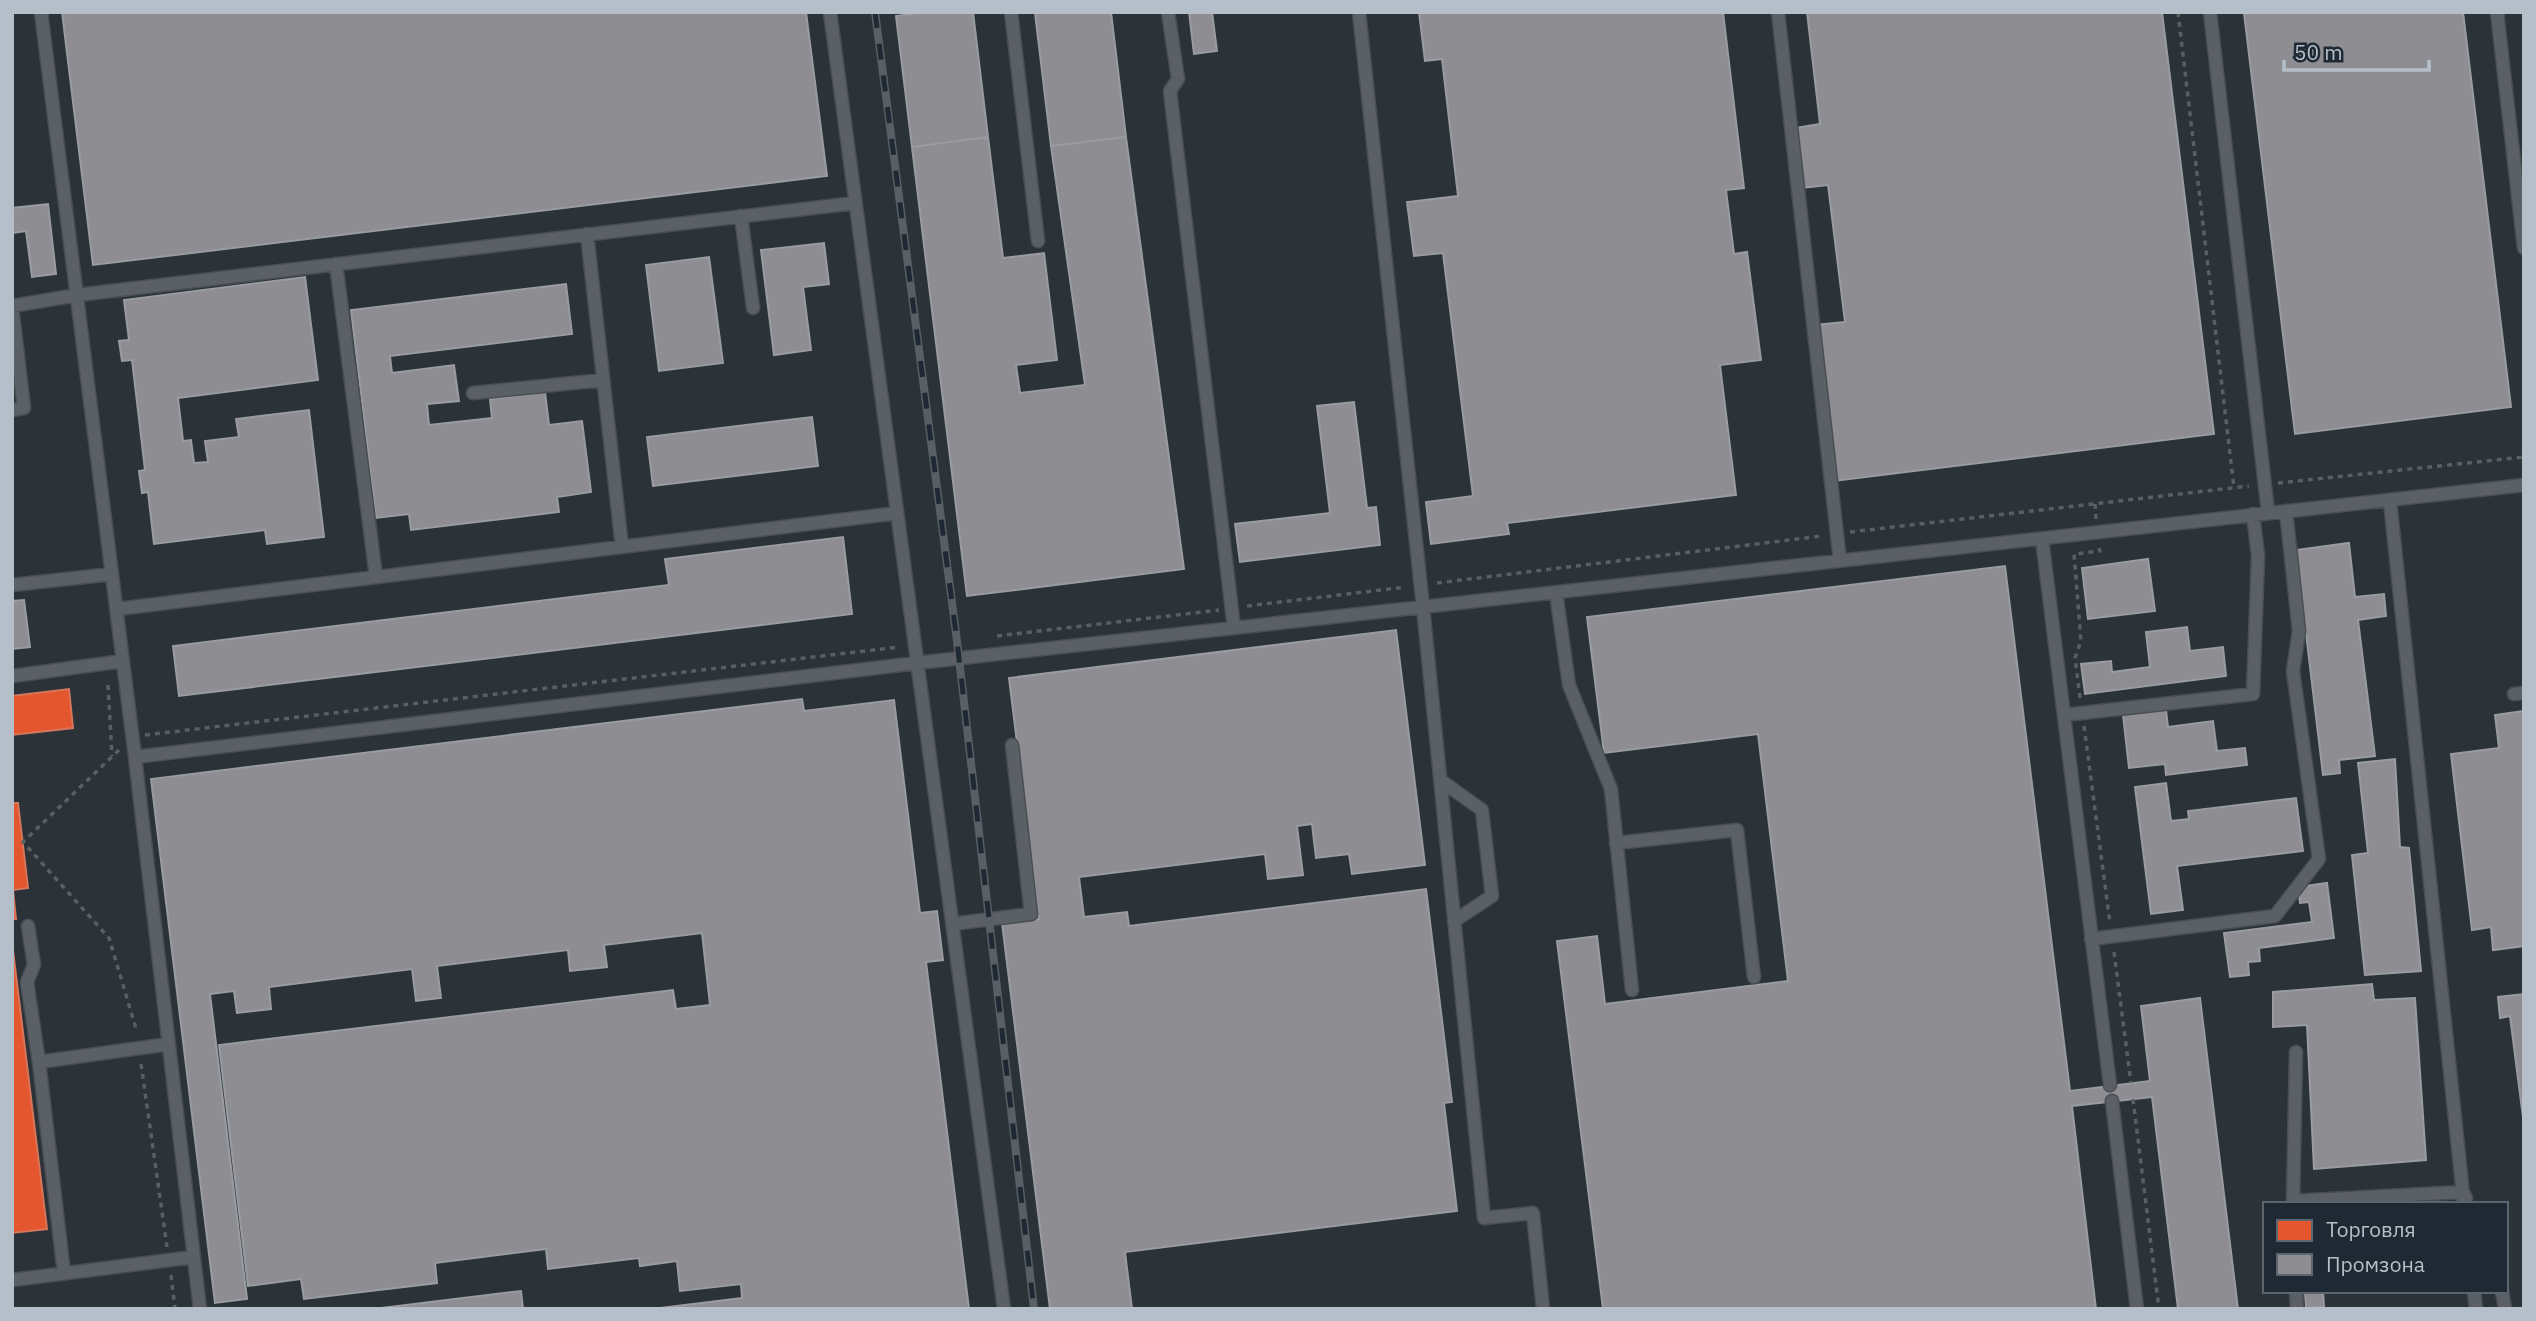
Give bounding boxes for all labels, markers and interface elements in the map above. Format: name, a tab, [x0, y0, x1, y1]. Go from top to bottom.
scale bar	[2284, 28, 2429, 72]
text: 50 m	[2294, 38, 2343, 66]
legend	[2263, 1202, 2508, 1293]
text: Торговля	[2326, 1215, 2416, 1243]
text: Промзона	[2326, 1250, 2425, 1278]

